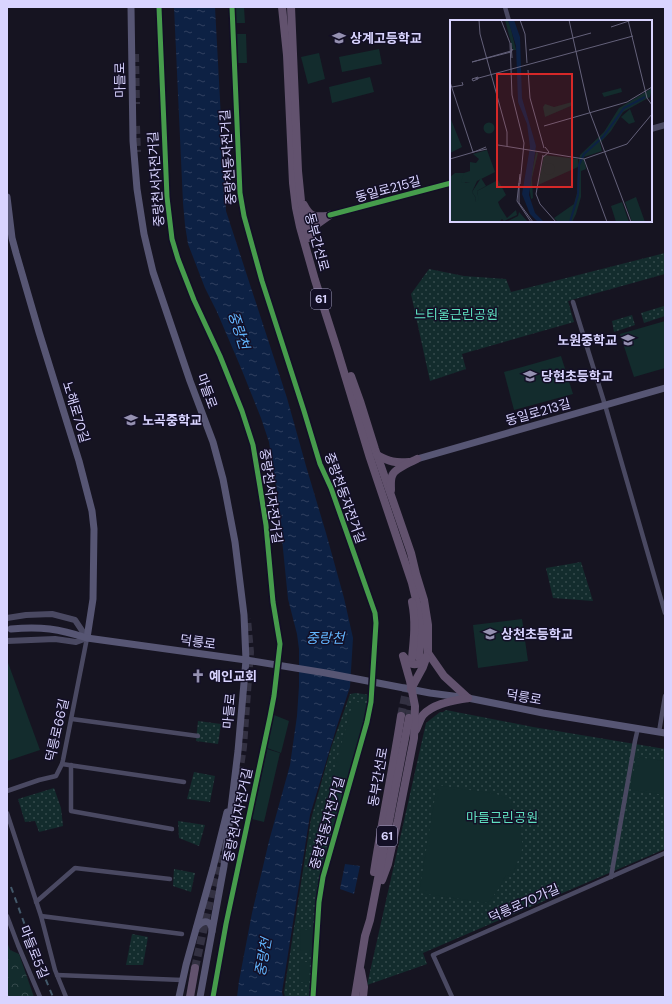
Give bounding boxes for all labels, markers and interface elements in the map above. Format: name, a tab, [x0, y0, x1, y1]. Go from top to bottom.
inset map	[450, 20, 652, 222]
school or university icon: 상계고등학교	[331, 30, 347, 46]
place label: 상계고등학교	[350, 30, 422, 47]
street label: 마들로	[111, 62, 129, 98]
street label: 중랑천동자전거길	[216, 109, 240, 205]
street label: 중랑천서자전거길	[144, 131, 168, 227]
street label: 동일로215길	[353, 172, 423, 206]
street label: 동부간선로	[301, 211, 333, 273]
road number: 61	[311, 289, 331, 309]
park label: 느티울근린공원	[414, 306, 498, 323]
water label: 중랑천	[224, 309, 254, 352]
place label: 노원중학교	[557, 332, 617, 349]
school or university icon: 노원중학교	[620, 332, 636, 348]
school or university icon: 당현초등학교	[522, 368, 538, 384]
place label: 당현초등학교	[541, 368, 613, 385]
street label: 마들로	[193, 371, 221, 411]
street label: 노해로70길	[59, 379, 93, 445]
street label: 동일로213길	[503, 395, 573, 429]
school or university icon: 노곡중학교	[123, 412, 139, 428]
place label: 노곡중학교	[142, 412, 202, 429]
street label: 중랑천서자전거길	[256, 447, 286, 545]
street label: 중랑천동자전거길	[321, 450, 369, 546]
school or university icon: 상천초등학교	[482, 626, 498, 642]
place label: 상천초등학교	[501, 626, 573, 643]
water label: 중랑천	[306, 629, 345, 647]
street label: 덕릉로	[179, 631, 217, 653]
church icon: 예인교회	[190, 668, 206, 684]
place label: 예인교회	[209, 668, 257, 685]
street label: 덕릉로	[505, 686, 543, 708]
street label: 마들로	[219, 692, 239, 730]
street label: 덕릉로66길	[42, 697, 72, 763]
street label: 동부간선로	[364, 746, 392, 808]
street label: 중랑천서자전거길	[220, 766, 256, 864]
street label: 중랑천동자전거길	[306, 775, 348, 871]
park label: 마들근린공원	[466, 809, 538, 826]
road number: 61	[377, 826, 397, 846]
street label: 덕릉로70가길	[486, 880, 562, 926]
street label: 마들로5길	[16, 923, 52, 981]
water label: 중랑천	[251, 935, 275, 978]

